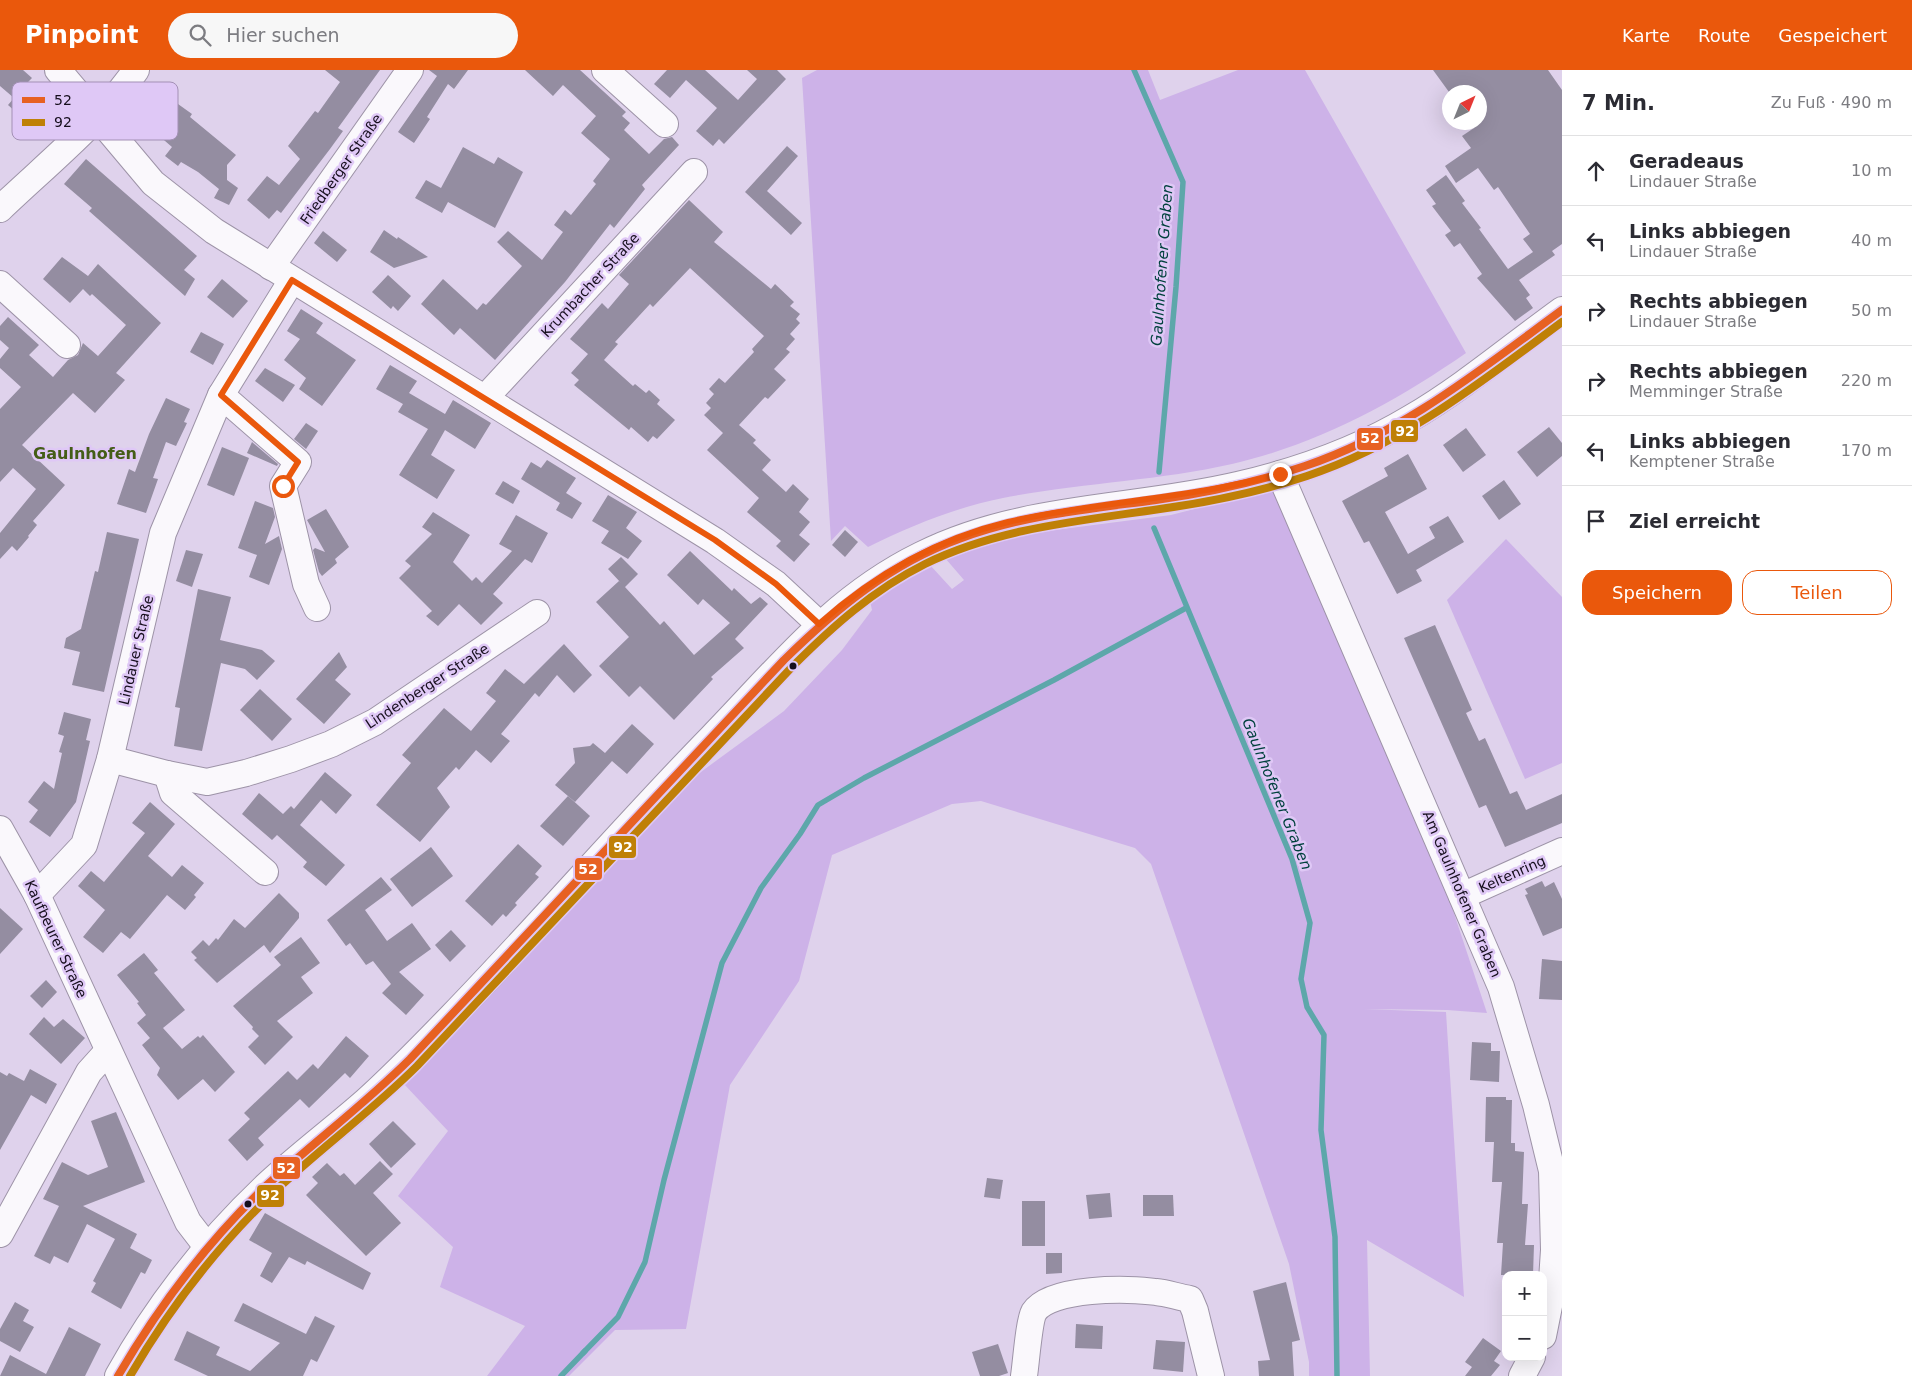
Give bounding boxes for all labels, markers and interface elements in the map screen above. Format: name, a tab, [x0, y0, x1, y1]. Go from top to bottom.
search box	[168, 13, 518, 58]
text: Pinpoint	[25, 21, 138, 49]
icon: search	[186, 21, 214, 49]
text: Hier suchen	[226, 24, 340, 46]
text: Karte	[1622, 25, 1670, 46]
text: Route	[1698, 25, 1750, 46]
text: Gespeichert	[1778, 25, 1887, 46]
legend	[12, 82, 178, 140]
north arrow	[1442, 85, 1487, 130]
text: 7 Min.	[1582, 91, 1655, 115]
text: 52	[54, 92, 72, 108]
text: Zu Fuß · 490 m	[1771, 93, 1892, 112]
street label: Friedberger Straße	[297, 111, 385, 227]
text: 92	[54, 114, 72, 130]
text: Geradeaus	[1629, 150, 1744, 172]
icon: ahead	[1582, 157, 1610, 185]
text: 10 m	[1851, 161, 1892, 180]
text: Lindauer Straße	[1629, 172, 1757, 191]
water label: Gaulnhofener Graben	[1147, 184, 1177, 346]
text: Links abbiegen	[1629, 220, 1791, 242]
icon: left	[1582, 227, 1610, 255]
street label: Krumbacher Straße	[538, 230, 642, 340]
text: 40 m	[1851, 231, 1892, 250]
text: Lindauer Straße	[1629, 242, 1757, 261]
text: Rechts abbiegen	[1629, 290, 1808, 312]
icon: right	[1582, 297, 1610, 325]
text: 50 m	[1851, 301, 1892, 320]
text: Lindauer Straße	[1629, 312, 1757, 331]
text: Rechts abbiegen	[1629, 360, 1808, 382]
icon: right	[1582, 367, 1610, 395]
text: 220 m	[1841, 371, 1892, 390]
text: Memminger Straße	[1629, 382, 1783, 401]
line badge: 92	[1390, 419, 1419, 443]
text: 92	[1395, 423, 1415, 439]
line badge: 52	[1356, 427, 1384, 451]
text: 52	[1360, 430, 1380, 446]
text: Links abbiegen	[1629, 430, 1791, 452]
icon: left	[1582, 437, 1610, 465]
text: 170 m	[1841, 441, 1892, 460]
district label: Gaulnhofen	[33, 444, 137, 463]
text: Kemptener Straße	[1629, 452, 1775, 471]
route end	[1269, 463, 1292, 486]
route start	[272, 475, 295, 498]
icon: arrive	[1582, 507, 1610, 535]
text: Ziel erreicht	[1629, 510, 1760, 532]
button: Speichern	[1582, 570, 1732, 615]
button: Teilen	[1742, 570, 1892, 615]
street label: Lindauer Straße	[116, 594, 156, 706]
street label: Lindenberger Straße	[362, 640, 492, 732]
unlabelled marker	[788, 661, 798, 671]
water label: Gaulnhofener Graben	[1238, 715, 1316, 873]
street label: Am Gaulnhofener Graben	[1420, 809, 1504, 979]
line badge: 92	[608, 835, 637, 859]
text: 92	[613, 839, 633, 855]
street label: Keltenring	[1476, 852, 1548, 896]
line badge: 52	[574, 857, 603, 881]
text: 52	[578, 861, 598, 877]
street label: Kaufbeurer Straße	[22, 878, 90, 1000]
line badge: 52	[272, 1156, 301, 1180]
text: 52	[276, 1160, 296, 1176]
line badge: 92	[256, 1184, 285, 1208]
text: 92	[260, 1187, 280, 1203]
unlabelled marker	[243, 1199, 253, 1209]
map controls	[1502, 1271, 1547, 1361]
button: +	[1502, 1271, 1547, 1316]
button: −	[1502, 1316, 1547, 1361]

